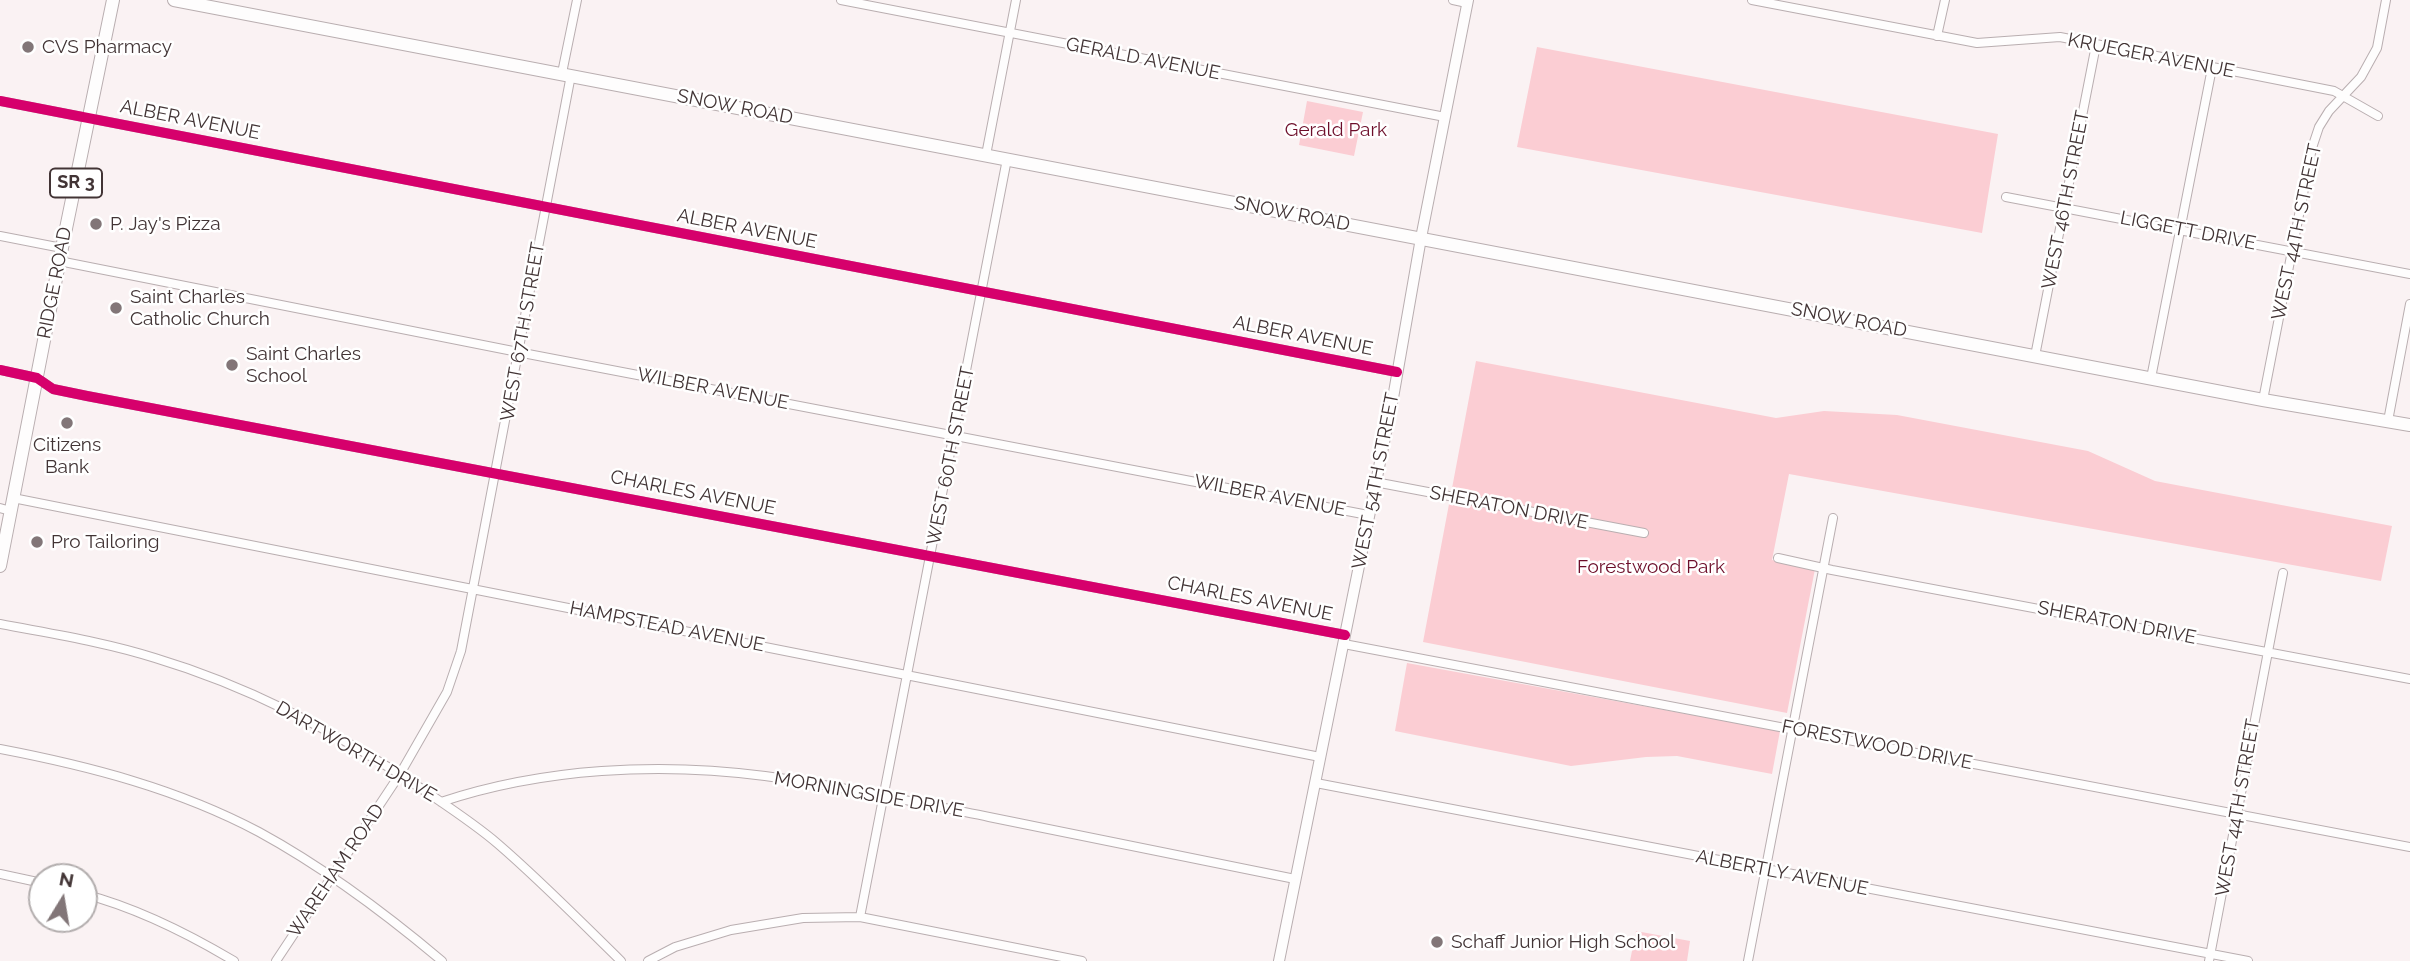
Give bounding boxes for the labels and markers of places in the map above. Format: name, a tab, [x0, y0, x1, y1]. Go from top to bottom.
place label: CVS Pharmacy	[42, 36, 172, 58]
marker: CVS Pharmacy	[20, 39, 36, 55]
place label: P. Jay's Pizza	[110, 213, 220, 235]
marker: P. Jay's Pizza	[88, 216, 104, 232]
place label: Saint Charles Catholic Church	[130, 286, 270, 330]
marker: Saint Charles Catholic Church	[108, 300, 124, 316]
place label: Saint Charles School	[246, 343, 361, 387]
marker: Saint Charles School	[224, 357, 240, 373]
marker: Citizens Bank	[59, 415, 75, 431]
place label: Citizens Bank	[33, 434, 101, 478]
place label: Pro Tailoring	[51, 531, 160, 553]
marker: Pro Tailoring	[29, 534, 45, 550]
place label: Schaff Junior High School	[1451, 931, 1675, 953]
marker: Schaff Junior High School	[1429, 934, 1445, 950]

